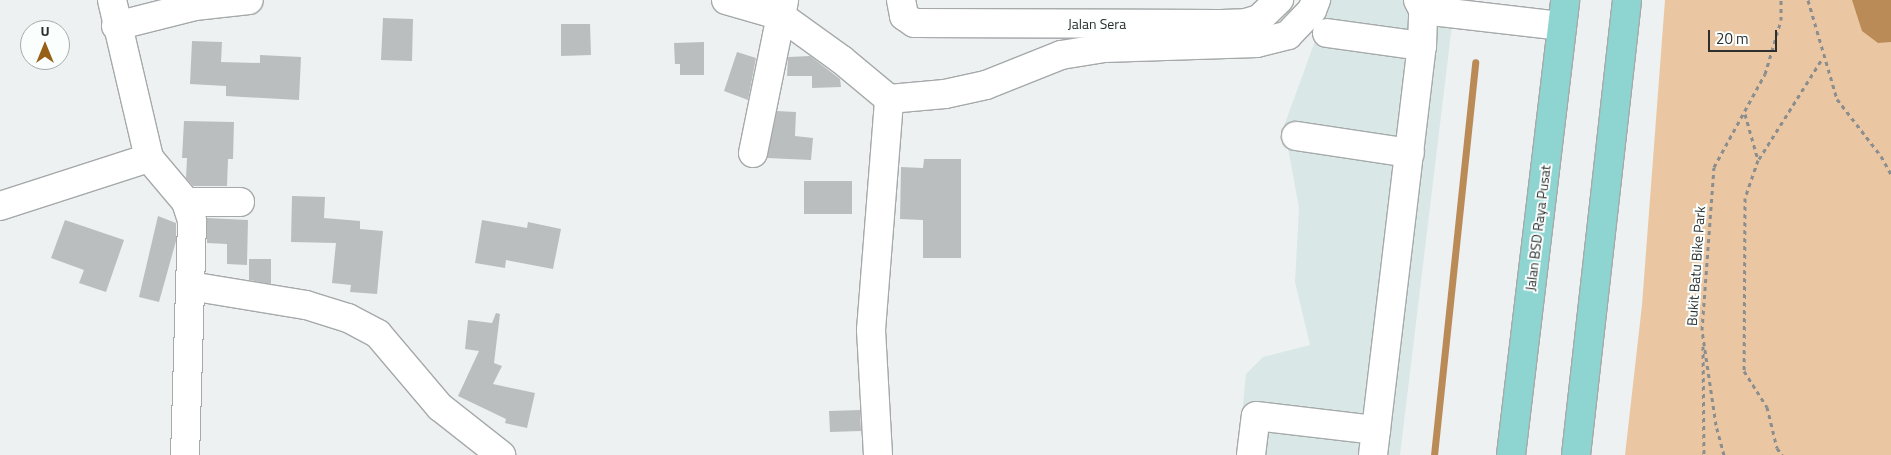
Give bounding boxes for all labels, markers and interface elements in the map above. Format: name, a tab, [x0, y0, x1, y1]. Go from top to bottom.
street label: Jalan Sera	[1068, 16, 1126, 32]
north arrow	[20, 20, 70, 70]
text: U	[40, 20, 50, 41]
scale bar	[1711, 20, 1780, 52]
text: 20 m	[1716, 27, 1749, 50]
street label: Jalan BSD Raya Pusat	[1522, 164, 1554, 292]
street label: Bukit Batu Bike Park	[1683, 206, 1709, 326]

